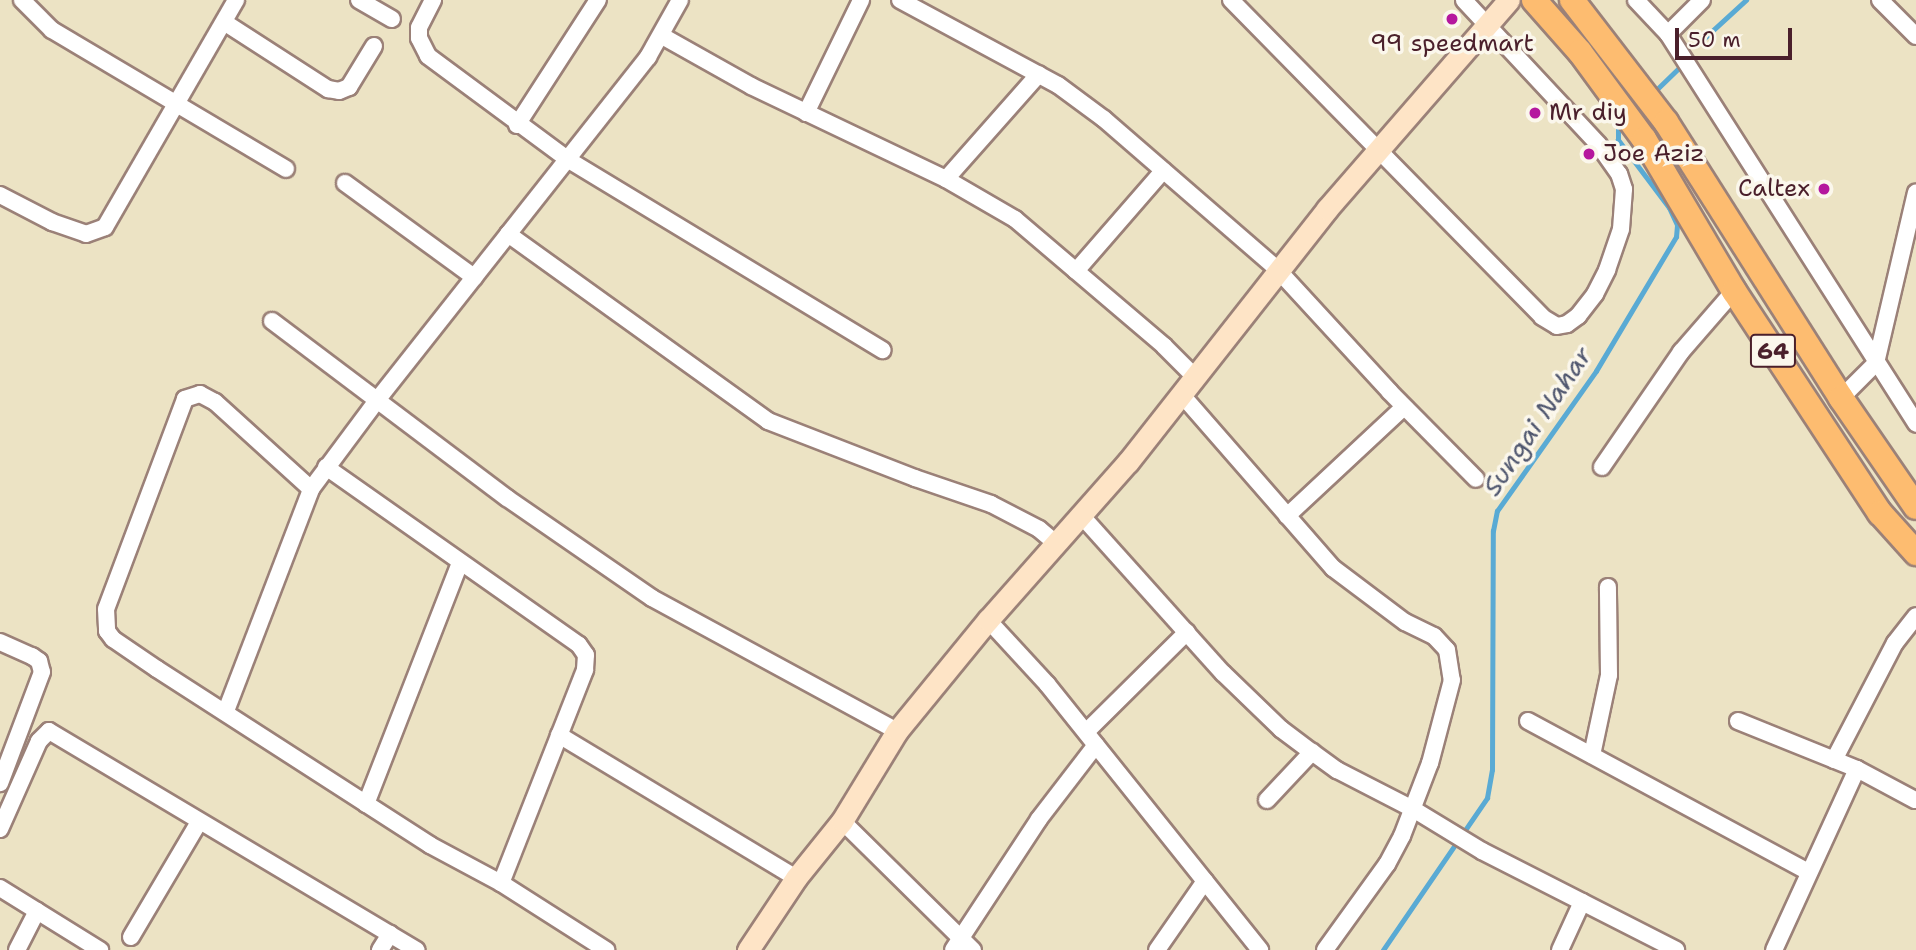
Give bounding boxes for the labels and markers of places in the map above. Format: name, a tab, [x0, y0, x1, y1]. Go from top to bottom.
marker: 99 speedmart	[1444, 11, 1460, 27]
place label: 99 speedmart	[1370, 30, 1534, 58]
place label: Mr diy	[1549, 99, 1627, 127]
marker: Mr diy	[1527, 105, 1543, 121]
place label: Joe Aziz	[1603, 140, 1705, 168]
marker: Joe Aziz	[1581, 146, 1597, 162]
place label: Caltex	[1738, 175, 1810, 203]
marker: Caltex	[1816, 181, 1832, 197]

